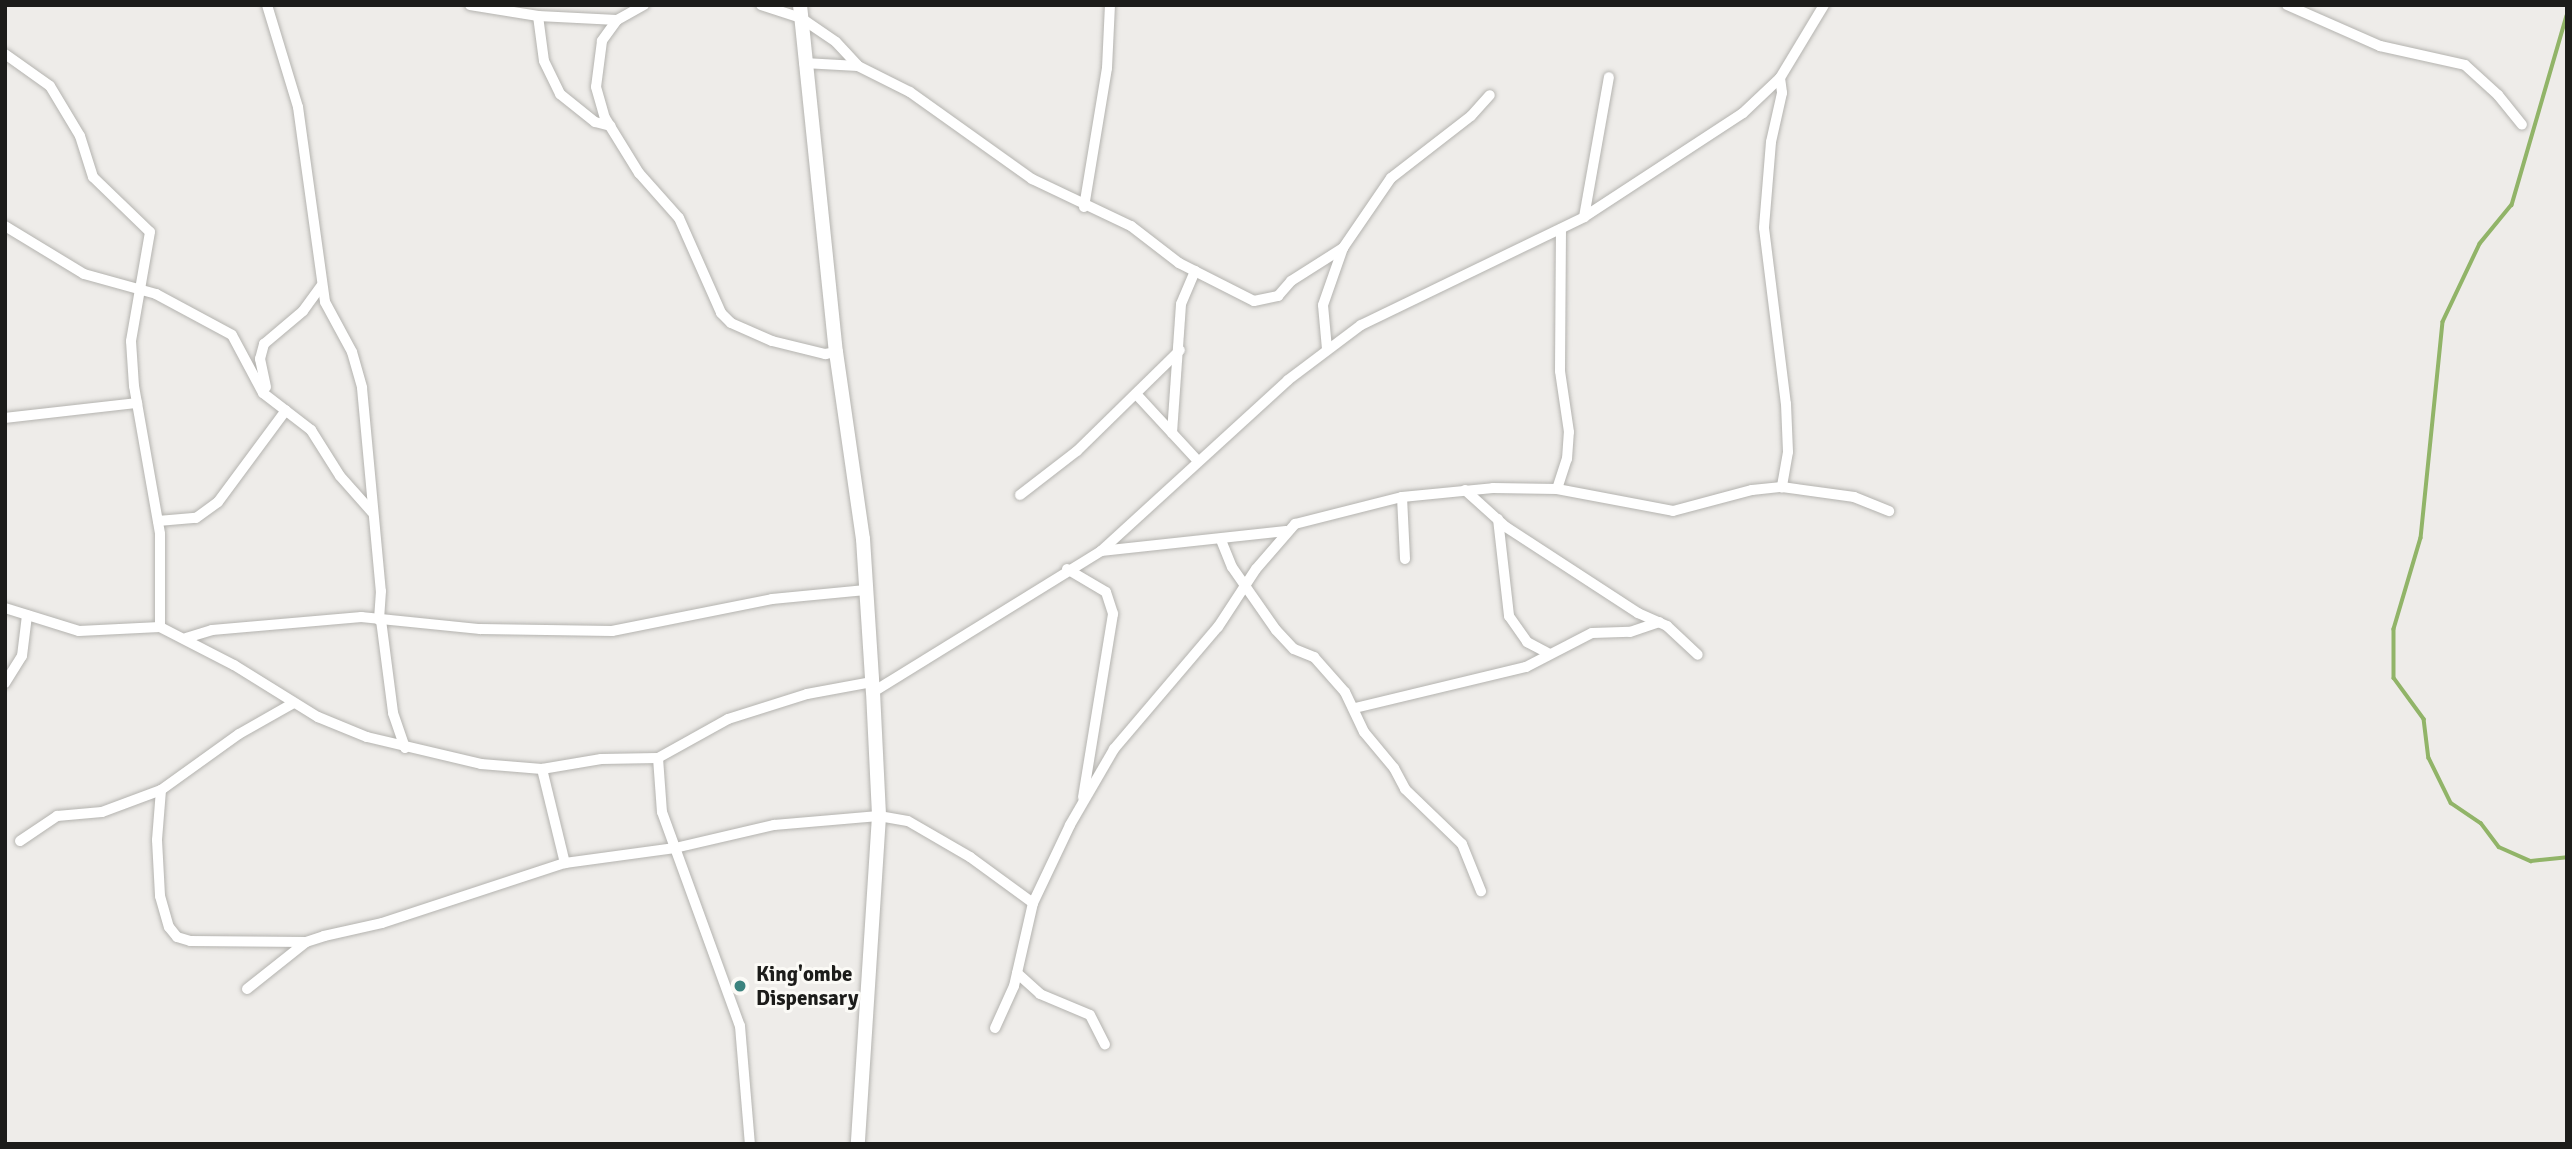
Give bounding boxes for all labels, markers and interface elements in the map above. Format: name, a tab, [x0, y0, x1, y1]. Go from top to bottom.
place label: King'ombe Dispensary	[756, 961, 858, 1011]
marker: King'ombe Dispensary	[730, 976, 750, 996]

